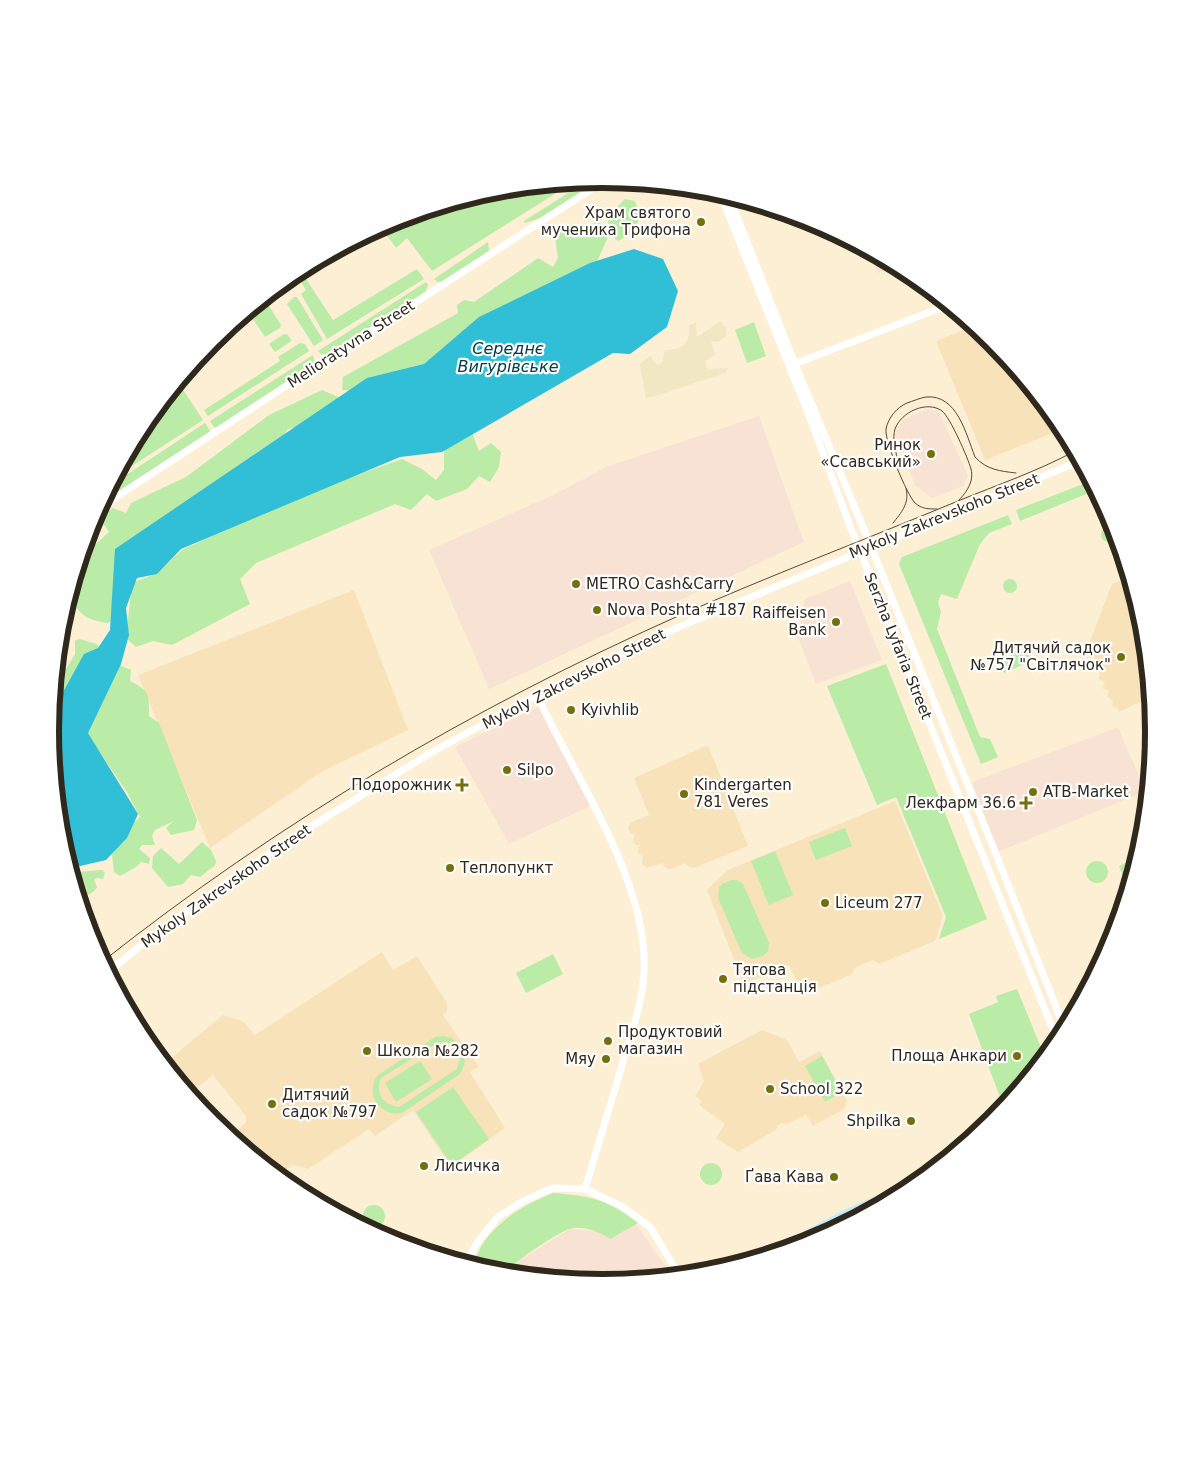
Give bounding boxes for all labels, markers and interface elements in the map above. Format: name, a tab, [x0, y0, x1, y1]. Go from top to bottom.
place label: Храм святого мученика Трифона	[541, 204, 691, 239]
marker: Храм святого мученика Трифона	[695, 216, 707, 228]
street label: Melioratyvna Street	[284, 296, 418, 392]
water label: Середнє Вигурівське	[457, 339, 559, 376]
place label: Ринок «Ссавський»	[820, 436, 921, 471]
marker: Ринок «Ссавський»	[925, 448, 937, 460]
street label: Mykoly Zakrevskoho Street	[846, 470, 1042, 562]
street label: Serzha Lyfaria Street	[860, 570, 936, 722]
place label: METRO Cash&Carry	[586, 575, 734, 593]
marker: METRO Cash&Carry	[570, 578, 582, 590]
place label: Nova Poshta #187	[607, 601, 746, 619]
marker: Nova Poshta #187	[591, 604, 603, 616]
place label: Raiffeisen Bank	[752, 604, 826, 639]
marker: Raiffeisen Bank	[830, 616, 842, 628]
street label: Mykoly Zakrevskoho Street	[479, 625, 669, 733]
place label: Дитячий садок №757 "Світлячок"	[970, 639, 1111, 674]
marker: Дитячий садок №757 "Світлячок"	[1115, 651, 1127, 663]
place label: Kyivhlib	[581, 701, 639, 719]
marker: Kyivhlib	[565, 704, 577, 716]
place label: Silpo	[517, 761, 554, 779]
marker: Silpo	[501, 764, 513, 776]
place label: Подорожник	[351, 776, 452, 794]
place label: Kindergarten 781 Veres	[694, 776, 792, 811]
marker: Подорожник	[456, 779, 468, 791]
place label: ATB-Market	[1043, 783, 1129, 801]
marker: ATB-Market	[1027, 786, 1039, 798]
marker: Kindergarten 781 Veres	[678, 788, 690, 800]
place label: Лекфарм 36.6	[905, 794, 1016, 812]
marker: Лекфарм 36.6	[1020, 797, 1032, 809]
street label: Mykoly Zakrevskoho Street	[138, 820, 314, 952]
place label: Теплопункт	[459, 859, 554, 877]
marker: Теплопункт	[444, 862, 456, 874]
place label: Liceum 277	[835, 894, 923, 912]
marker: Liceum 277	[819, 897, 831, 909]
place label: Тягова пiдстанцiя	[732, 961, 817, 996]
marker: Тягова пiдстанцiя	[717, 973, 729, 985]
place label: Продуктовий магазин	[618, 1023, 723, 1058]
marker: Продуктовий магазин	[602, 1035, 614, 1047]
place label: Школа №282	[377, 1042, 479, 1060]
marker: Школа №282	[361, 1045, 373, 1057]
place label: Площа Анкари	[891, 1047, 1007, 1065]
place label: Мяу	[565, 1050, 596, 1068]
marker: Площа Анкари	[1011, 1050, 1023, 1062]
marker: Мяу	[600, 1053, 612, 1065]
place label: School 322	[780, 1080, 863, 1098]
marker: School 322	[764, 1083, 776, 1095]
place label: Дитячий садок №797	[282, 1086, 377, 1121]
marker: Дитячий садок №797	[266, 1098, 278, 1110]
place label: Shpilka	[847, 1112, 901, 1130]
marker: Shpilka	[905, 1115, 917, 1127]
place label: Лисичка	[434, 1157, 500, 1175]
marker: Лисичка	[418, 1160, 430, 1172]
place label: Ґава Кава	[745, 1168, 824, 1186]
marker: Ґава Кава	[828, 1171, 840, 1183]

